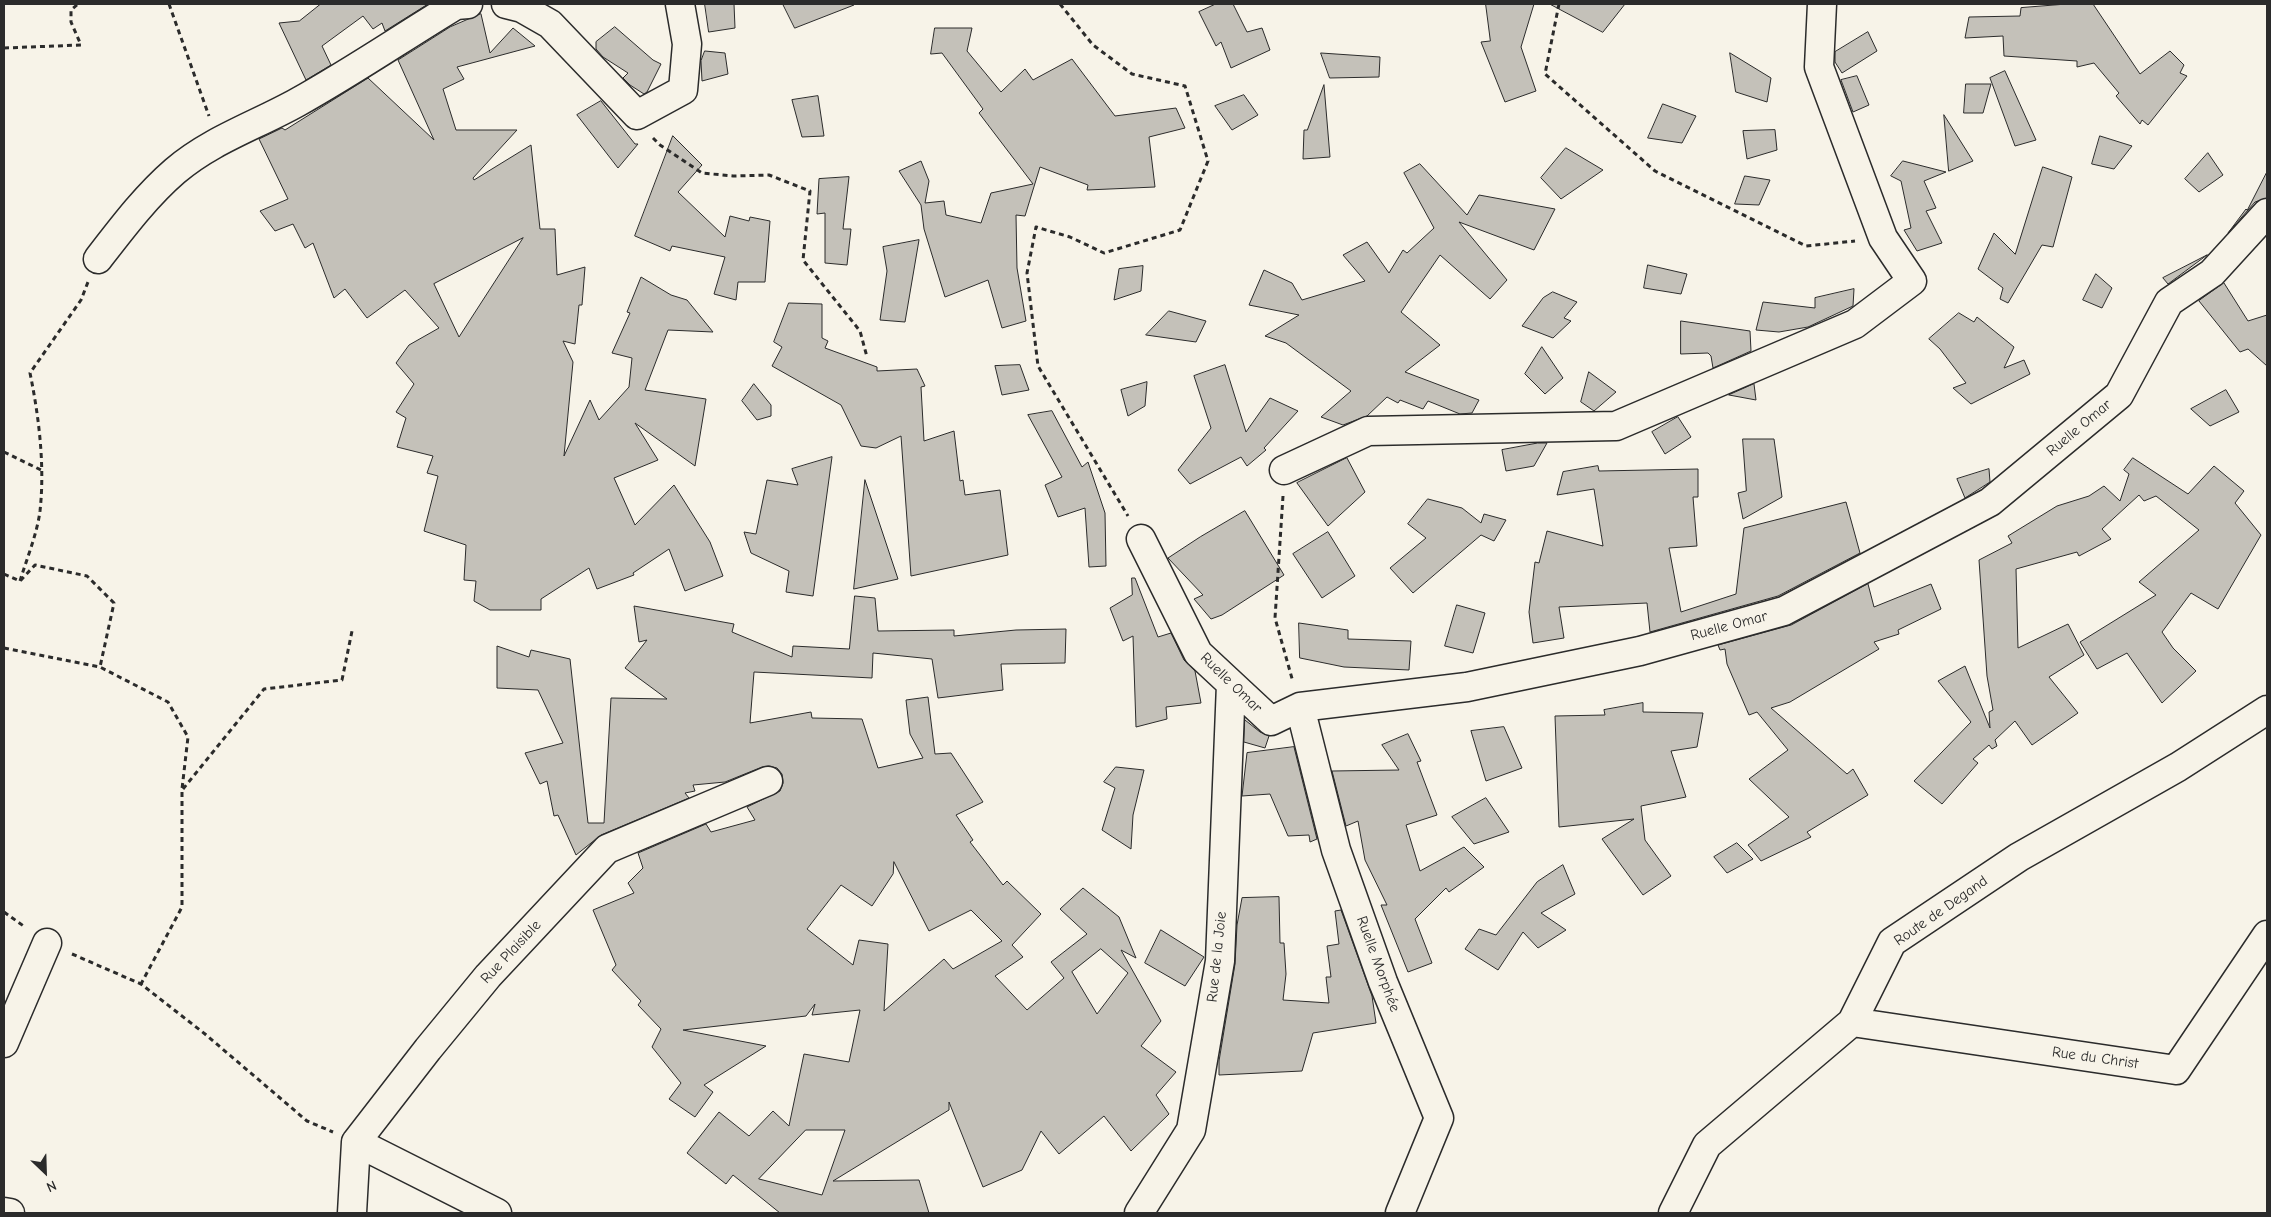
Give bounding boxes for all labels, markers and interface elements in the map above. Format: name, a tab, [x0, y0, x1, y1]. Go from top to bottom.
street label: Ruelle Omar	[2043, 396, 2115, 460]
street label: Ruelle Omar	[1689, 607, 1769, 645]
street label: Ruelle Omar	[1196, 649, 1266, 717]
street label: Route de Degand	[1891, 872, 1991, 950]
street label: Rue de la Joie	[1203, 911, 1231, 1003]
street label: Ruelle Morphée	[1352, 914, 1404, 1014]
street label: Rue Plaisible	[477, 916, 545, 988]
street label: Rue du Christ	[2051, 1043, 2139, 1073]
north arrow	[20, 1147, 70, 1197]
text: N	[44, 1177, 59, 1196]

